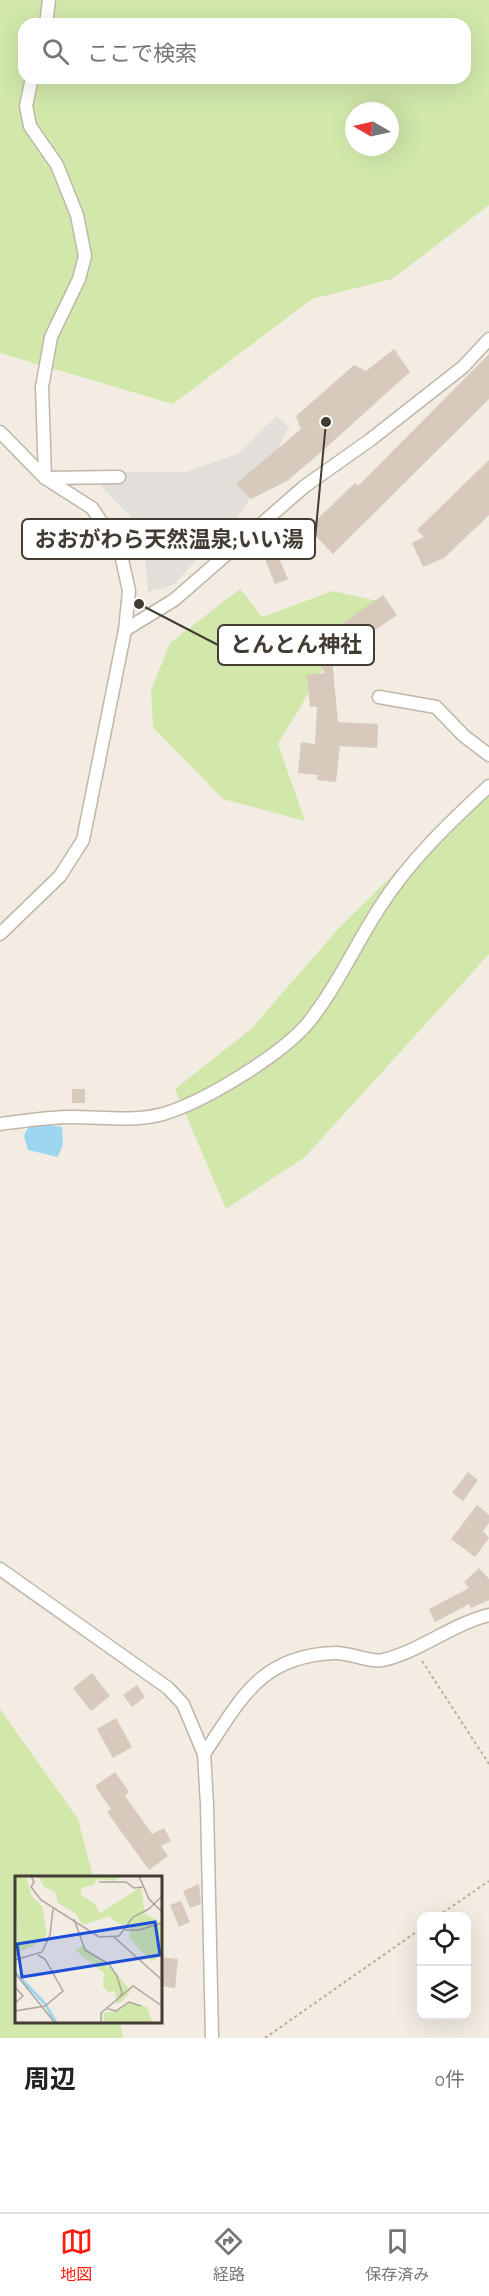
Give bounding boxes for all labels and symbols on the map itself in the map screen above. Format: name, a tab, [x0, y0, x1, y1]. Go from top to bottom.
north arrow	[345, 102, 399, 156]
callout: おおがわら天然温泉;いい湯	[22, 519, 315, 559]
text: おおがわら天然温泉;いい湯	[34, 527, 304, 551]
callout: とんとん神社	[218, 625, 374, 665]
text: とんとん神社	[230, 633, 362, 656]
inset map	[15, 1876, 162, 2023]

